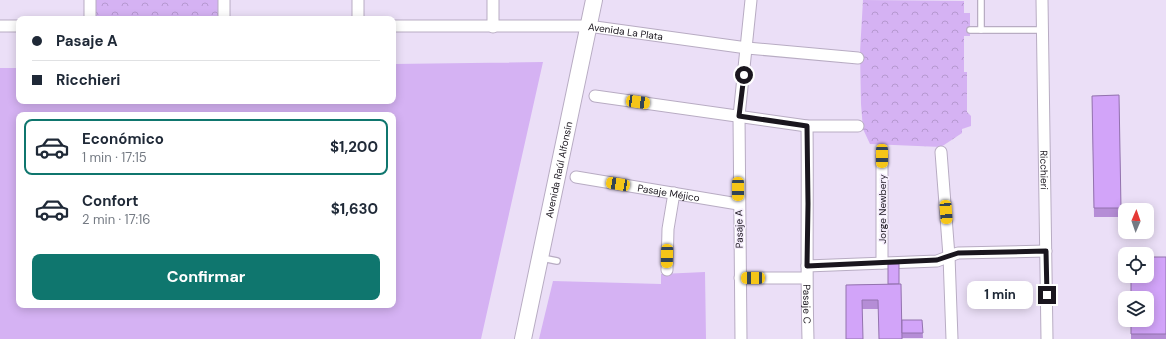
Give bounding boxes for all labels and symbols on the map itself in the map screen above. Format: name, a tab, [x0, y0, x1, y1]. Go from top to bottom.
street label: Avenida La Plata	[587, 20, 664, 43]
route start	[735, 66, 753, 84]
car	[625, 94, 651, 110]
street label: Avenida Raúl Alfonsín	[542, 120, 575, 219]
car	[876, 144, 888, 168]
street label: Ricchieri	[1038, 150, 1051, 190]
street label: Jorge Newbery	[876, 174, 889, 244]
car	[605, 176, 631, 192]
car	[732, 177, 744, 201]
street label: Pasaje Méjico	[637, 181, 701, 204]
car	[939, 200, 953, 224]
north arrow	[1118, 203, 1154, 239]
street label: Pasaje A	[732, 209, 746, 249]
car	[661, 244, 673, 268]
car	[741, 272, 765, 284]
callout: 1 min	[967, 281, 1033, 309]
street label: Pasaje C	[801, 284, 814, 324]
route end	[1038, 286, 1056, 304]

